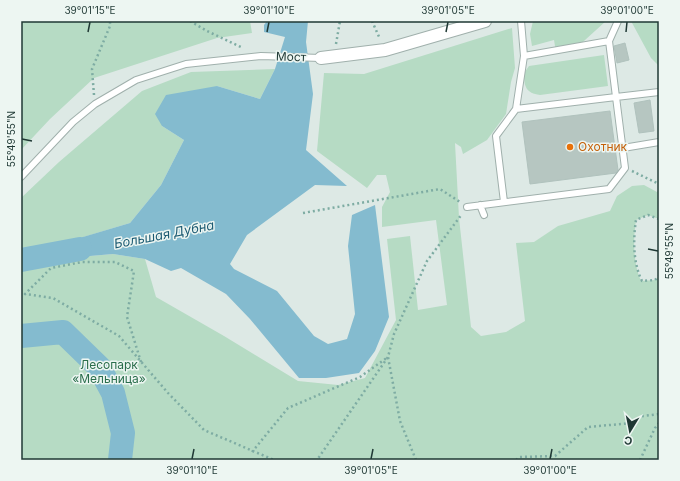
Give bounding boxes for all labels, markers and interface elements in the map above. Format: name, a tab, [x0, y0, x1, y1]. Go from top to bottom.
text: 39°01'15"E	[64, 4, 116, 16]
text: 39°01'10"E	[243, 4, 295, 16]
text: 39°01'05"E	[421, 4, 475, 16]
text: 39°01'00"E	[600, 4, 654, 16]
street label: Мост	[276, 48, 307, 65]
text: 55°49'55"N	[5, 111, 17, 167]
place label: Охотник	[578, 139, 628, 154]
marker: Охотник	[565, 142, 575, 152]
water label: Большая Дубна	[113, 216, 216, 252]
text: 55°49'55"N	[663, 223, 675, 279]
park label: Лесопарк «Мельница»	[72, 357, 146, 386]
north arrow	[610, 411, 650, 451]
text: С	[623, 433, 633, 448]
text: 39°01'10"E	[166, 464, 218, 476]
text: 39°01'05"E	[344, 464, 398, 476]
text: 39°01'00"E	[523, 464, 577, 476]

